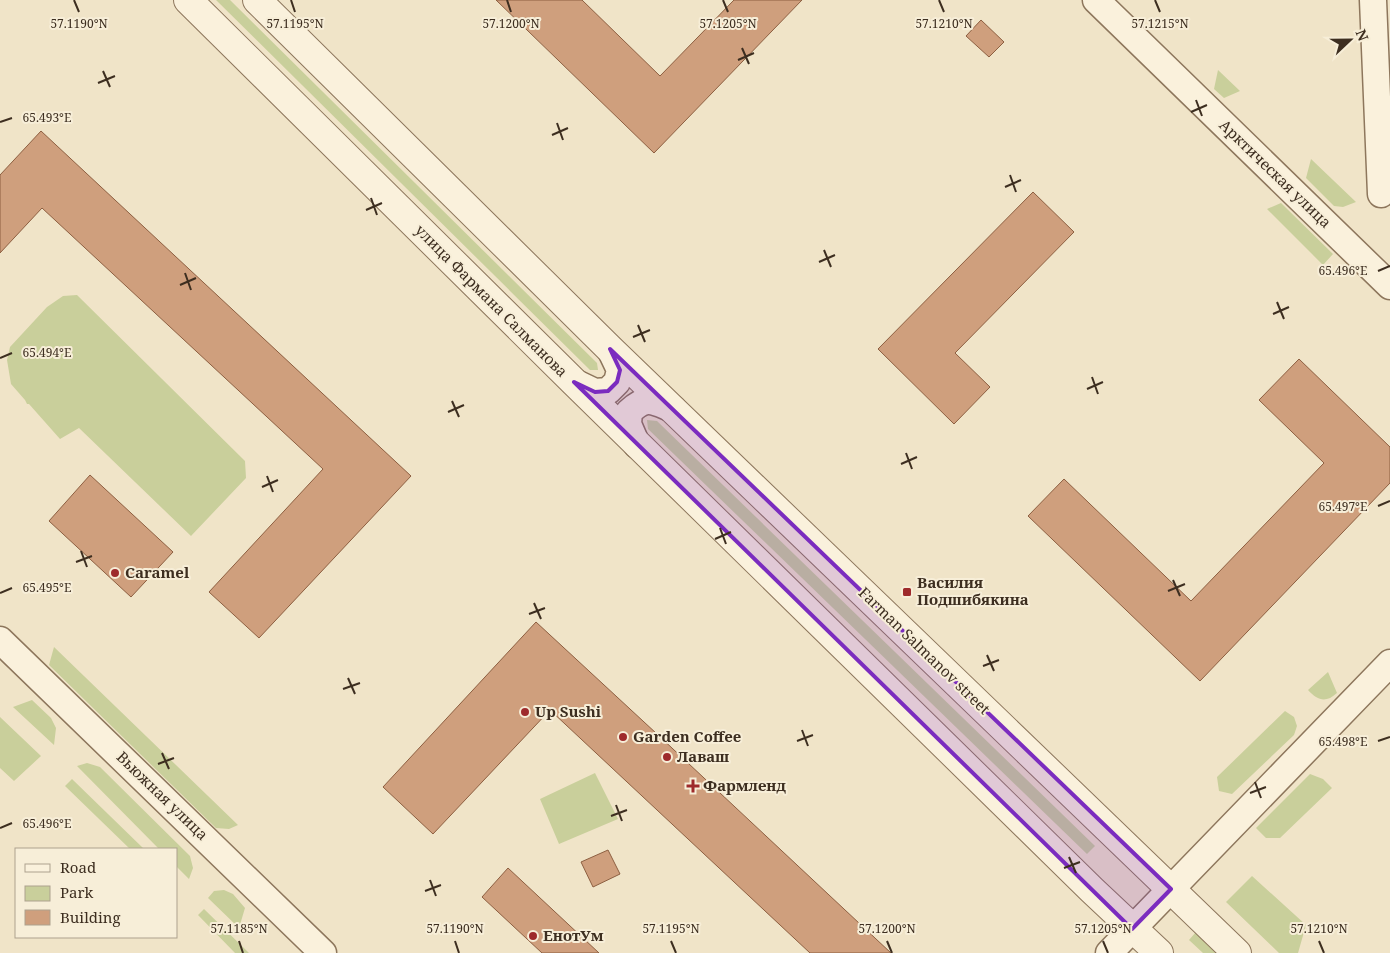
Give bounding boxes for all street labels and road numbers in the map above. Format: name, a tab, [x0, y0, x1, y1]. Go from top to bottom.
street label: Арктическая улица	[1215, 115, 1336, 232]
street label: улица Фармана Салманова	[411, 220, 572, 381]
street label: Farman Salmanov street	[855, 582, 995, 718]
street label: Вьюжная улица	[113, 747, 213, 844]

